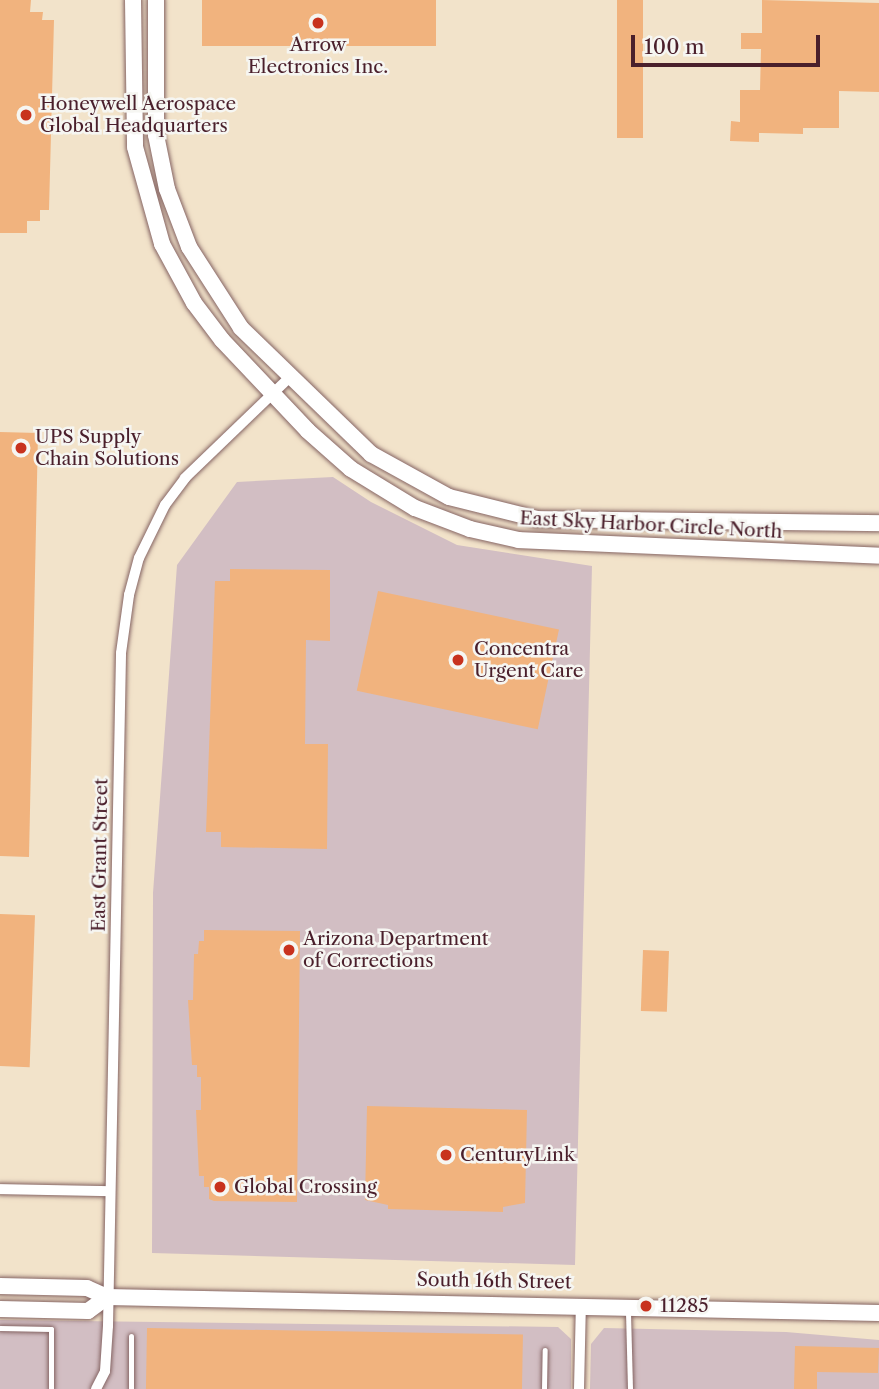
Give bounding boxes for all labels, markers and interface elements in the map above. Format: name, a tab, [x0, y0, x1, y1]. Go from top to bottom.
marker: Arrow Electronics Inc.	[310, 15, 326, 31]
scale bar	[634, 21, 823, 65]
place label: Arrow Electronics Inc.	[248, 34, 388, 78]
text: 100 m	[644, 34, 705, 59]
place label: Honeywell Aerospace Global Headquarters	[40, 93, 237, 137]
marker: Honeywell Aerospace Global Headquarters	[18, 107, 34, 123]
place label: UPS Supply Chain Solutions	[35, 426, 179, 470]
marker: UPS Supply Chain Solutions	[13, 440, 29, 456]
street label: East Sky Harbor Circle North	[519, 507, 783, 543]
place label: Concentra Urgent Care	[474, 638, 583, 682]
marker: Concentra Urgent Care	[448, 650, 468, 670]
street label: East Grant Street	[87, 778, 113, 932]
place label: Arizona Department of Corrections	[303, 928, 489, 972]
marker: Arizona Department of Corrections	[281, 942, 297, 958]
place label: CenturyLink	[460, 1144, 575, 1166]
marker: CenturyLink	[438, 1147, 454, 1163]
place label: Global Crossing	[234, 1176, 377, 1198]
marker: Global Crossing	[212, 1179, 228, 1195]
street label: South 16th Street	[416, 1268, 572, 1294]
place label: 11285	[660, 1295, 708, 1317]
marker: 11285	[638, 1298, 654, 1314]

